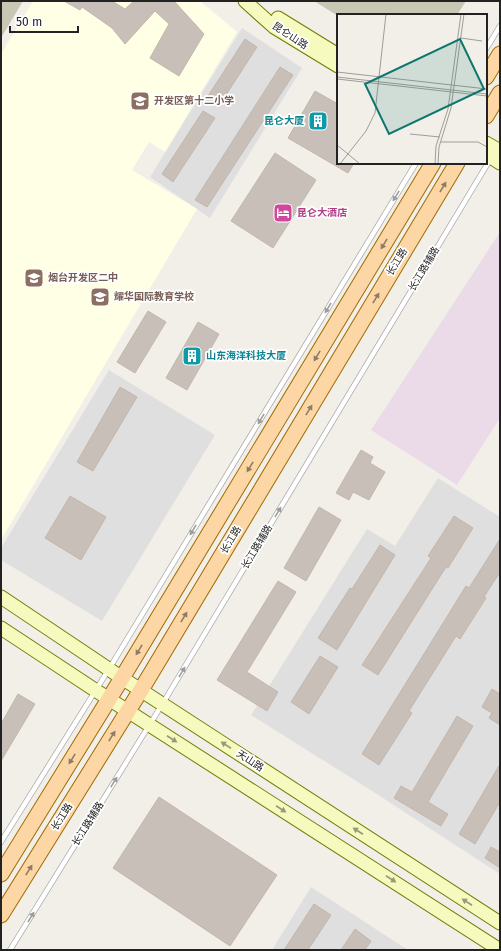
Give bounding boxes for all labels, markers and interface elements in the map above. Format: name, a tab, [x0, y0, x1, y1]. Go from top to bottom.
scale bar	[10, 8, 78, 34]
inset map	[337, 14, 487, 164]
text: 50 m	[16, 15, 42, 29]
street label: 昆仑山路	[270, 20, 310, 52]
school or university icon: 开发区第十二小学	[129, 90, 151, 112]
place label: 开发区第十二小学	[154, 95, 234, 107]
building icon: 昆仑大厦	[307, 110, 329, 132]
place label: 昆仑大厦	[264, 115, 304, 127]
one-way arrow	[439, 181, 446, 193]
one-way arrow	[392, 190, 399, 202]
hotel icon: 昆仑大酒店	[272, 202, 294, 224]
place label: 昆仑大酒店	[297, 207, 347, 219]
one-way arrow	[380, 239, 388, 249]
street label: 长江路辅路	[406, 244, 442, 294]
street label: 长江路	[384, 246, 410, 278]
school or university icon: 烟台开发区二中	[23, 267, 45, 289]
place label: 烟台开发区二中	[48, 272, 118, 284]
school or university icon: 耀华国际教育学校	[89, 286, 111, 308]
place label: 耀华国际教育学校	[114, 290, 194, 303]
one-way arrow	[372, 292, 379, 304]
one-way arrow	[325, 302, 332, 313]
building icon: 山东海洋科技大厦	[181, 345, 203, 367]
place label: 山东海洋科技大厦	[206, 350, 286, 362]
one-way arrow	[313, 350, 320, 362]
one-way arrow	[305, 404, 312, 416]
one-way arrow	[257, 413, 264, 425]
one-way arrow	[246, 461, 253, 473]
one-way arrow	[274, 506, 281, 518]
street label: 长江路辅路	[239, 522, 275, 572]
one-way arrow	[190, 524, 197, 536]
street label: 长江路	[218, 524, 244, 556]
one-way arrow	[181, 611, 188, 623]
one-way arrow	[136, 644, 143, 656]
one-way arrow	[178, 666, 185, 678]
one-way arrow	[108, 730, 115, 742]
one-way arrow	[166, 735, 178, 742]
one-way arrow	[221, 741, 231, 749]
street label: 天山路	[234, 748, 266, 774]
one-way arrow	[68, 754, 76, 764]
one-way arrow	[110, 776, 117, 788]
street label: 长江路辅路	[70, 800, 106, 848]
street label: 长江路	[49, 801, 75, 833]
one-way arrow	[276, 805, 287, 813]
one-way arrow	[353, 827, 364, 835]
one-way arrow	[25, 864, 32, 876]
one-way arrow	[386, 875, 396, 883]
one-way arrow	[462, 898, 472, 906]
one-way arrow	[27, 911, 34, 923]

